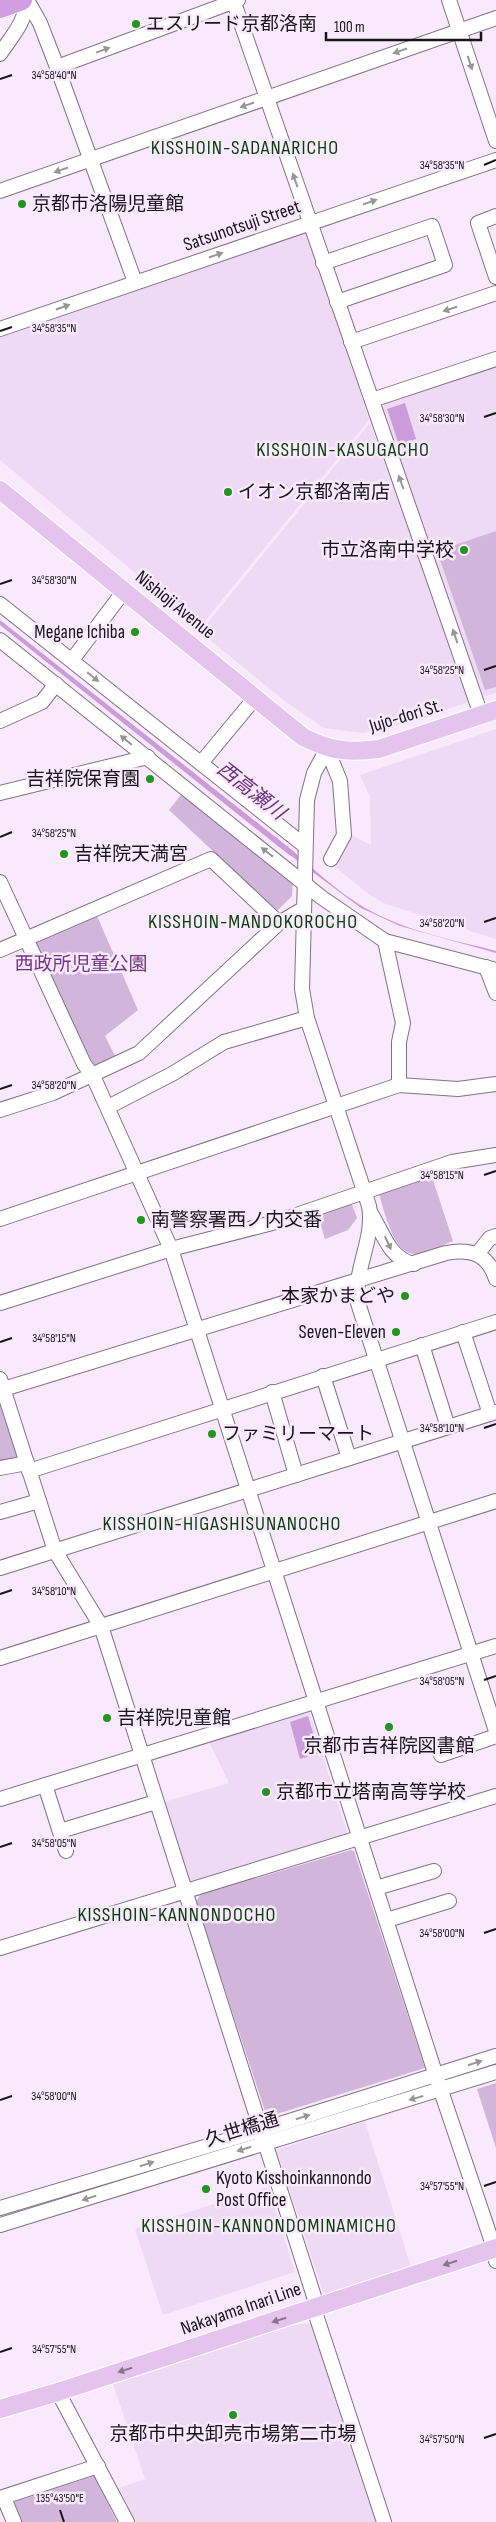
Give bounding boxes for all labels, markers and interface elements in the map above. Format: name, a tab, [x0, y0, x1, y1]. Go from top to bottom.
scale bar	[326, 10, 481, 42]
place label: エスリード京都洛南	[146, 13, 317, 36]
marker: エスリード京都洛南	[130, 18, 142, 30]
text: 100 m	[334, 18, 365, 37]
one-way arrow	[95, 46, 110, 53]
one-way arrow	[393, 48, 408, 55]
one-way arrow	[466, 56, 474, 71]
text: 34°58'40"N	[31, 68, 77, 83]
one-way arrow	[239, 101, 254, 109]
district label: KISSHOIN-SADANARICHO	[151, 136, 339, 160]
text: 34°58'35"N	[420, 158, 464, 173]
one-way arrow	[53, 167, 68, 174]
one-way arrow	[291, 173, 298, 188]
place label: 京都市洛陽児童館	[32, 193, 184, 216]
street label: Satsunotsuji Street	[180, 195, 304, 257]
marker: 京都市洛陽児童館	[16, 198, 28, 210]
one-way arrow	[363, 198, 378, 206]
one-way arrow	[209, 250, 224, 258]
one-way arrow	[55, 303, 70, 310]
one-way arrow	[442, 305, 457, 313]
text: 34°58'35"N	[32, 321, 76, 336]
text: 34°58'30"N	[419, 411, 465, 426]
district label: KISSHOIN-KASUGACHO	[256, 438, 430, 462]
one-way arrow	[397, 474, 405, 489]
place label: イオン京都洛南店	[238, 481, 390, 504]
marker: イオン京都洛南店	[222, 486, 234, 498]
place label: 市立洛南中学校	[321, 539, 454, 562]
marker: 市立洛南中学校	[458, 544, 470, 556]
street label: Nishioji Avenue	[130, 566, 220, 644]
text: 34°58'30"N	[31, 573, 77, 588]
place label: Megane Ichiba	[34, 621, 125, 644]
marker: Megane Ichiba	[129, 626, 141, 638]
one-way arrow	[451, 628, 458, 643]
text: 34°58'25"N	[420, 663, 464, 678]
one-way arrow	[86, 672, 99, 683]
street label: Jujo-dori St.	[365, 694, 446, 738]
one-way arrow	[119, 735, 133, 745]
water label: 西高瀬川	[212, 757, 291, 826]
place label: 吉祥院保育園	[26, 768, 140, 791]
marker: 吉祥院保育園	[144, 773, 156, 785]
text: 34°58'25"N	[32, 826, 76, 841]
place label: 吉祥院天満宮	[74, 843, 188, 866]
one-way arrow	[260, 847, 273, 858]
marker: 吉祥院天満宮	[58, 848, 70, 860]
district label: KISSHOIN-MANDOKOROCHO	[148, 910, 358, 934]
text: 34°58'20"N	[419, 916, 465, 931]
park label: 西政所児童公園	[14, 953, 148, 976]
text: 34°58'20"N	[31, 1078, 77, 1093]
text: 34°58'15"N	[420, 1168, 464, 1183]
place label: 南警察署西ノ内交番	[151, 1209, 322, 1232]
marker: 南警察署西ノ内交番	[135, 1214, 147, 1226]
one-way arrow	[384, 1236, 392, 1250]
place label: 本家かまどや	[281, 1285, 395, 1308]
marker: 本家かまどや	[399, 1290, 411, 1302]
place label: Seven-Eleven	[299, 1321, 386, 1344]
marker: Seven-Eleven	[390, 1326, 402, 1338]
text: 34°58'15"N	[32, 1331, 76, 1346]
text: 34°58'10"N	[420, 1421, 464, 1436]
place label: ファミリーマート	[222, 1423, 374, 1446]
marker: ファミリーマート	[206, 1428, 218, 1440]
district label: KISSHOIN-HIGASHISUNANOCHO	[103, 1512, 341, 1536]
text: 34°58'10"N	[32, 1584, 76, 1599]
text: 34°58'05"N	[420, 1674, 464, 1689]
place label: 吉祥院児童館	[117, 1707, 231, 1730]
marker: 吉祥院児童館	[101, 1712, 113, 1724]
marker: 京都市吉祥院図書館	[383, 1721, 395, 1733]
place label: 京都市吉祥院図書館	[303, 1735, 475, 1758]
place label: 京都市立塔南高等学校	[276, 1781, 466, 1804]
marker: 京都市立塔南高等学校	[260, 1786, 272, 1798]
text: 34°58'05"N	[32, 1836, 76, 1851]
district label: KISSHOIN-KANNONDOCHO	[78, 1903, 276, 1927]
text: 34°58'00"N	[419, 1926, 465, 1941]
one-way arrow	[467, 2059, 482, 2067]
text: 34°58'00"N	[31, 2089, 77, 2104]
one-way arrow	[409, 2094, 424, 2102]
street label: 久世橋通	[202, 2108, 282, 2152]
one-way arrow	[296, 2113, 311, 2121]
one-way arrow	[236, 2146, 251, 2153]
one-way arrow	[140, 2160, 155, 2168]
place label: Kyoto Kisshoinkannondo Post Office	[216, 2167, 372, 2212]
text: 34°57'55"N	[420, 2179, 464, 2194]
marker: Kyoto Kisshoinkannondo Post Office	[200, 2183, 212, 2195]
one-way arrow	[81, 2195, 96, 2203]
district label: KISSHOIN-KANNONDOMINAMICHO	[141, 2214, 397, 2238]
one-way arrow	[442, 2260, 457, 2268]
street label: Nakayama Inari Line	[178, 2278, 304, 2340]
one-way arrow	[272, 2317, 287, 2325]
text: 34°57'55"N	[32, 2342, 76, 2357]
one-way arrow	[117, 2367, 132, 2375]
marker: 京都市中央卸売市場第二市場	[227, 2409, 239, 2421]
place label: 京都市中央卸売市場第二市場	[109, 2423, 357, 2446]
text: 34°57'50"N	[420, 2432, 464, 2447]
text: 135°43'50"E	[36, 2491, 84, 2506]

